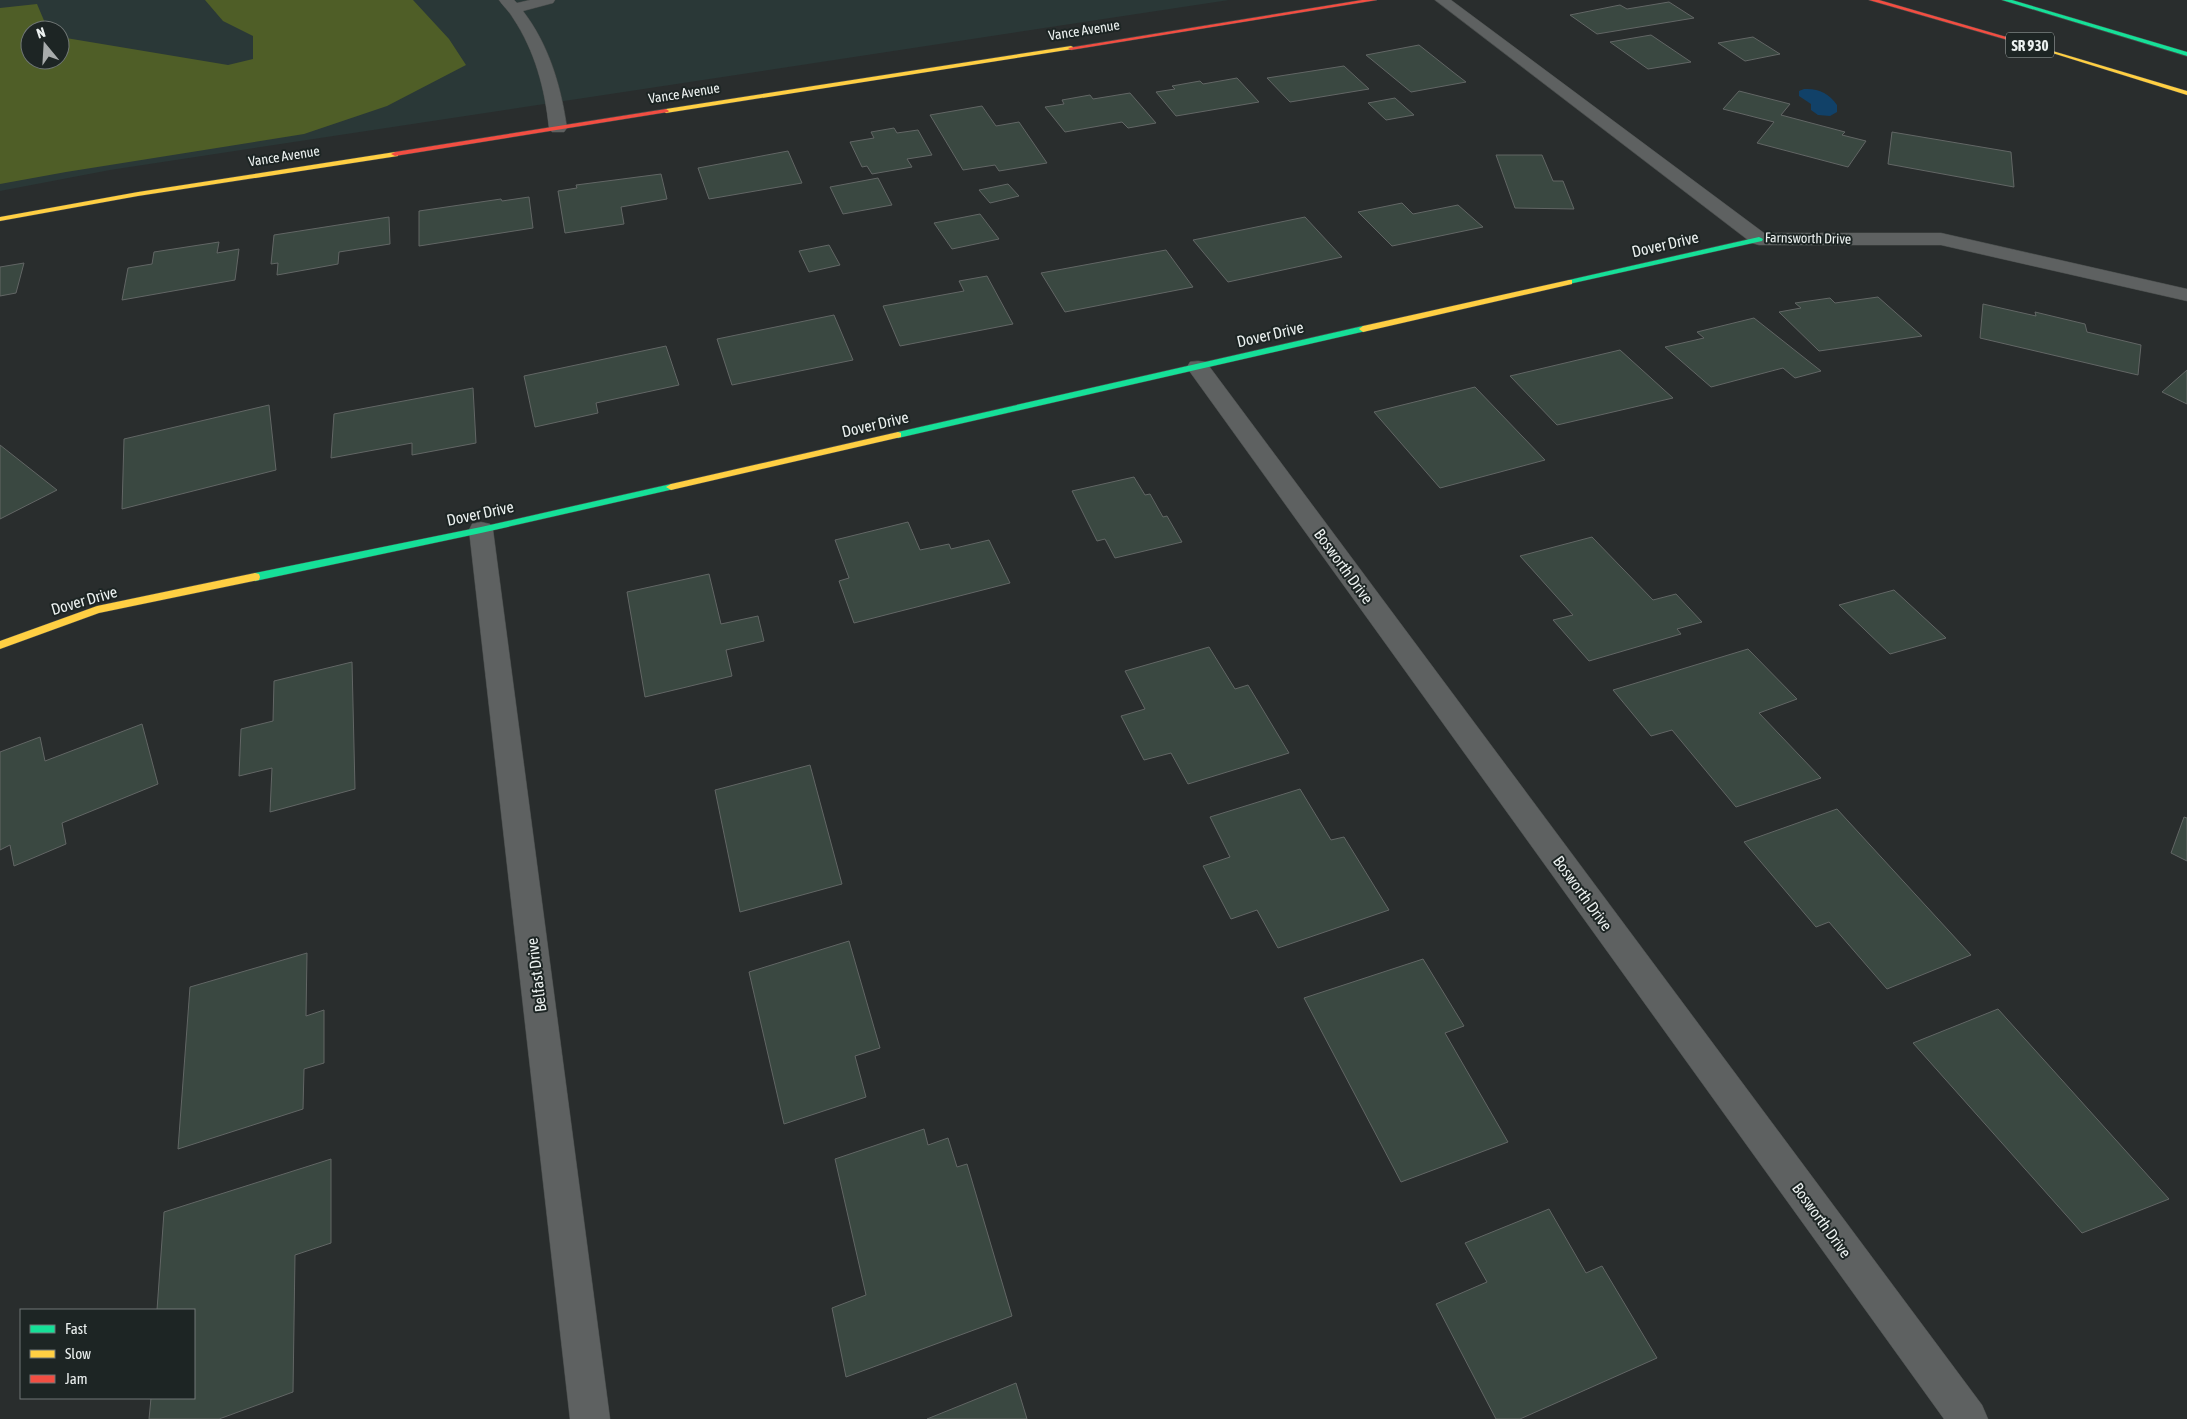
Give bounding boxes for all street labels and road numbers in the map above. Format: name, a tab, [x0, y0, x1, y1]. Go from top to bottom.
street label: Vance Avenue	[1047, 16, 1121, 44]
road number: SR 930	[2006, 32, 2054, 58]
street label: Vance Avenue	[647, 79, 721, 107]
street label: Vance Avenue	[247, 142, 321, 170]
street label: Dover Drive	[1630, 228, 1700, 260]
street label: Farnsworth Drive	[1765, 229, 1851, 247]
street label: Dover Drive	[1235, 318, 1305, 350]
street label: Dover Drive	[840, 408, 910, 440]
street label: Dover Drive	[445, 497, 515, 529]
street label: Bosworth Drive	[1311, 525, 1377, 607]
street label: Dover Drive	[49, 582, 119, 618]
street label: Bosworth Drive	[1550, 852, 1616, 934]
street label: Belfast Drive	[523, 937, 549, 1013]
street label: Bosworth Drive	[1789, 1179, 1855, 1261]

